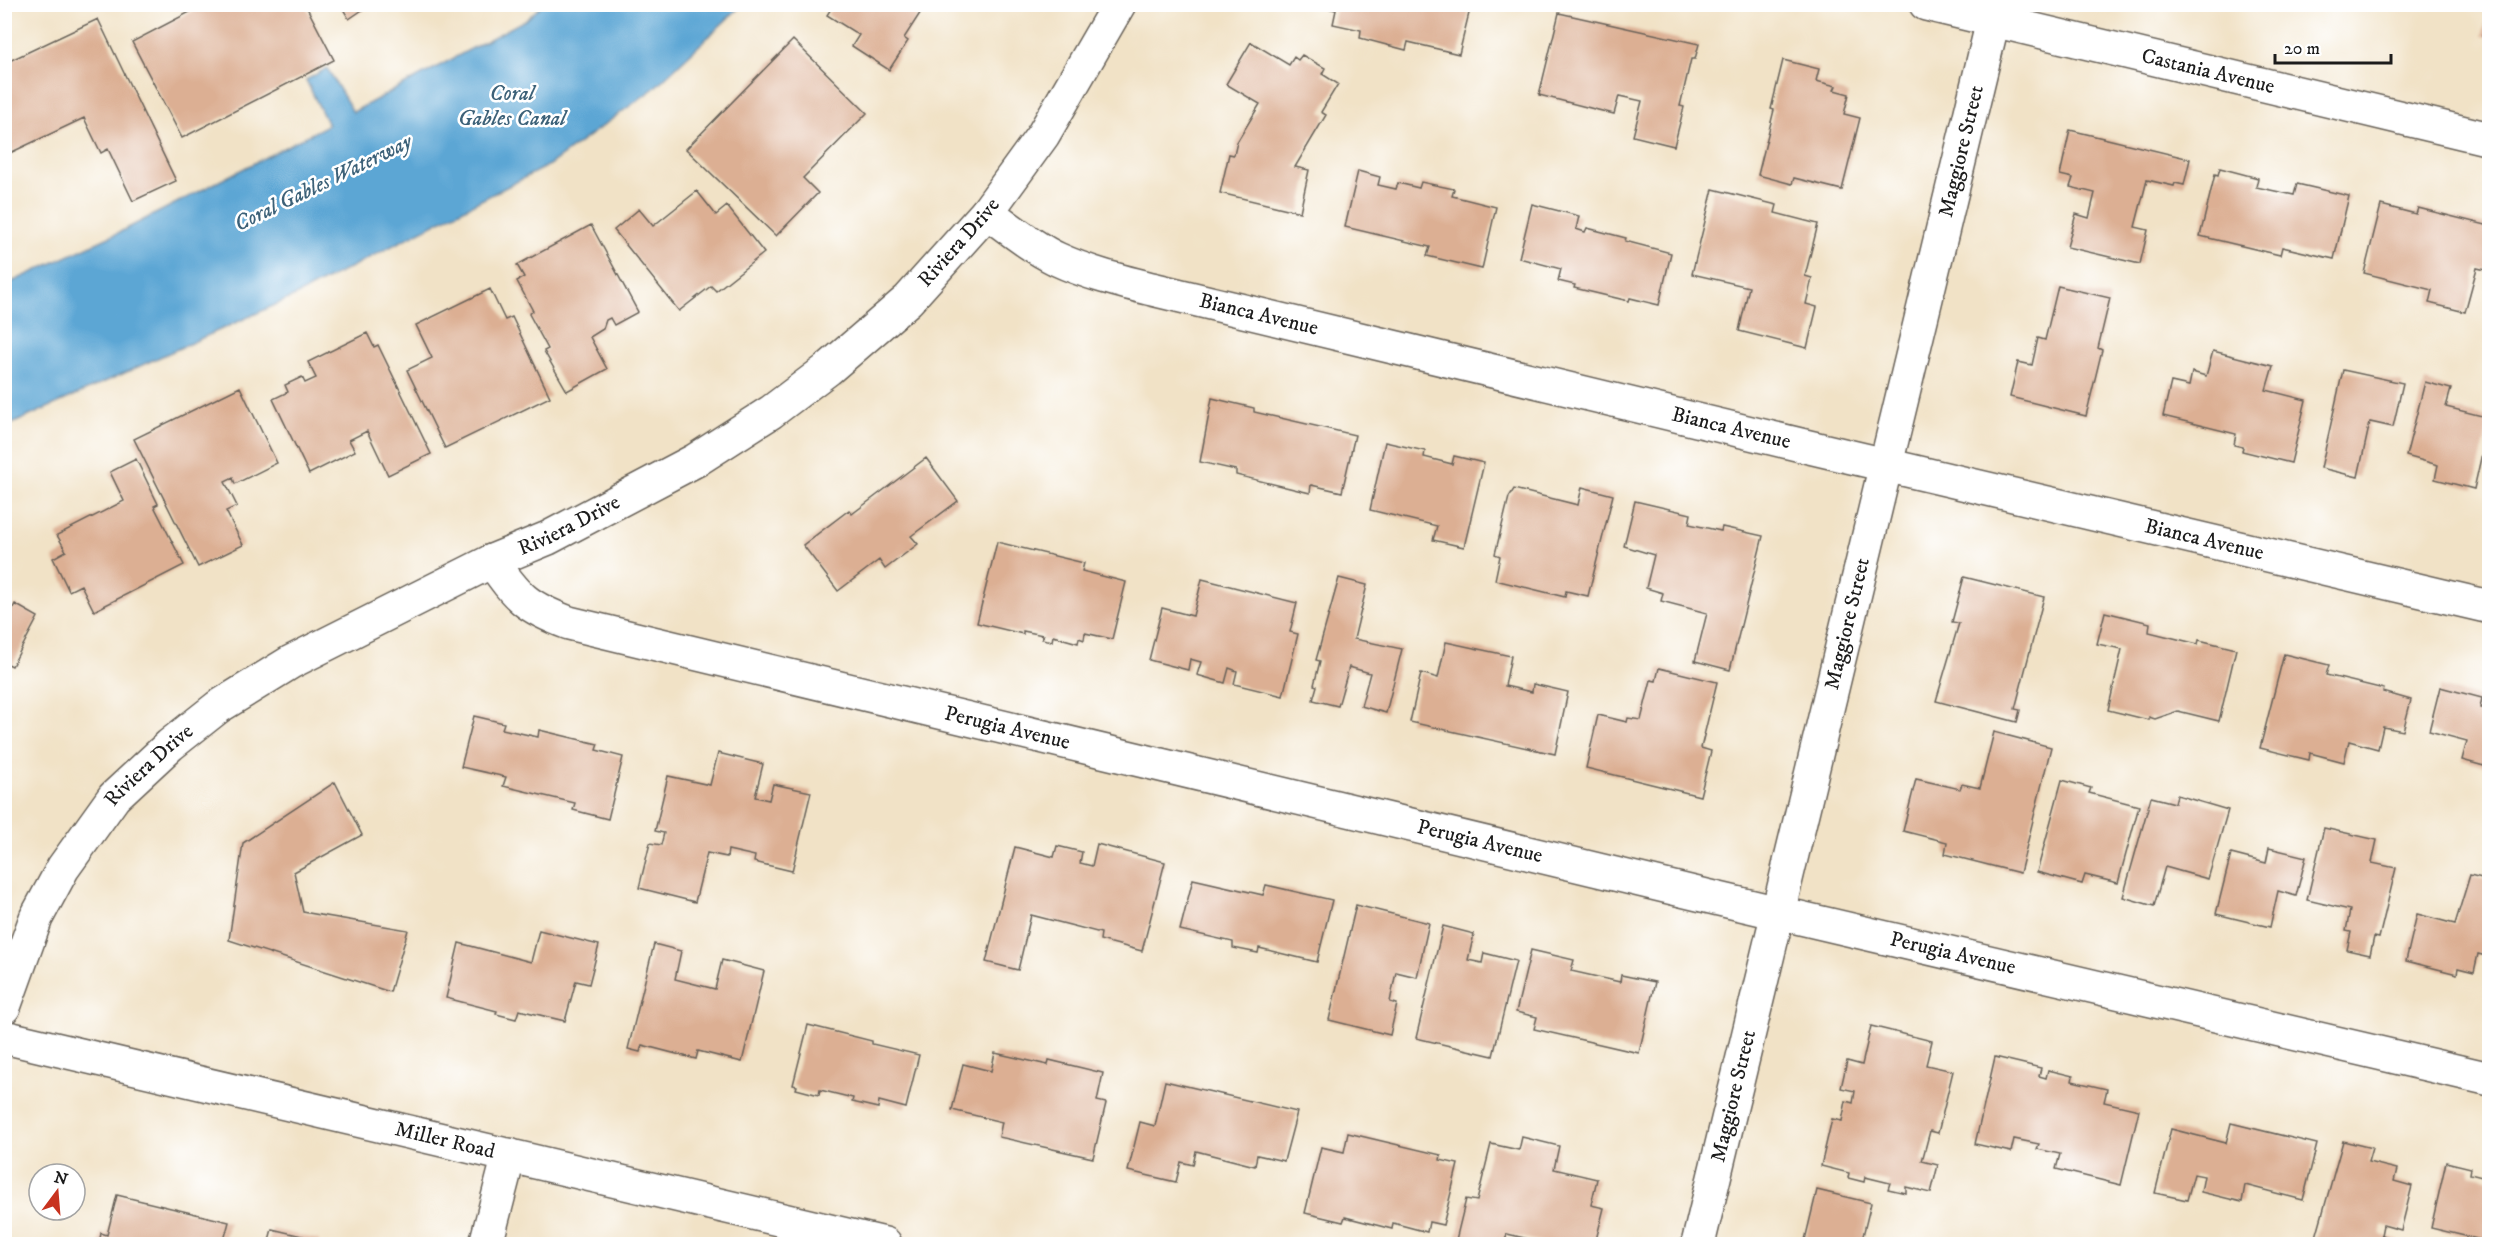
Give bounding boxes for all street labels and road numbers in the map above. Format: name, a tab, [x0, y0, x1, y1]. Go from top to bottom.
street label: Castania Avenue	[2139, 43, 2277, 100]
street label: Maggiore Street	[1933, 82, 1990, 220]
street label: Riviera Drive	[913, 193, 1006, 293]
street label: Bianca Avenue	[1197, 288, 1321, 342]
street label: Bianca Avenue	[1669, 401, 1794, 455]
street label: Riviera Drive	[514, 489, 625, 562]
street label: Bianca Avenue	[2142, 513, 2267, 566]
street label: Maggiore Street	[1819, 555, 1876, 692]
street label: Perugia Avenue	[942, 701, 1073, 756]
street label: Riviera Drive	[99, 718, 199, 811]
street label: Perugia Avenue	[1414, 814, 1546, 869]
street label: Perugia Avenue	[1887, 926, 2018, 981]
street label: Maggiore Street	[1705, 1027, 1762, 1165]
street label: Miller Road	[392, 1116, 498, 1165]

